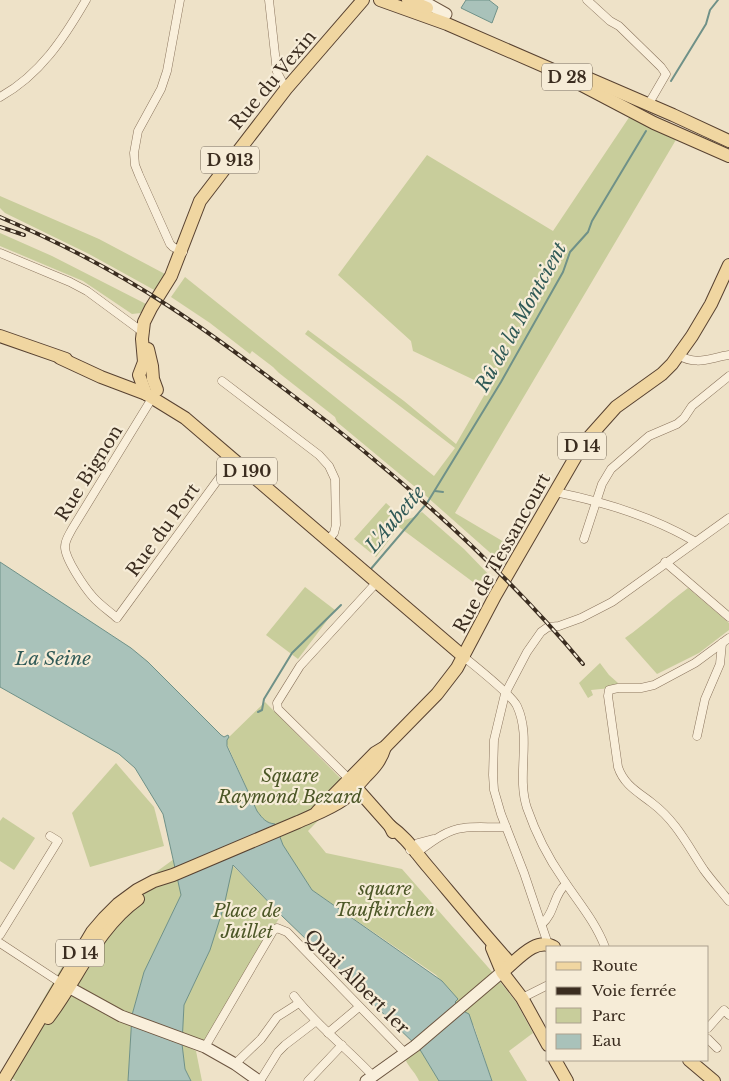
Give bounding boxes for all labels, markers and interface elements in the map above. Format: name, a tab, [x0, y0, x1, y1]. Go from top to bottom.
street label: Rue du Vexin	[225, 26, 321, 134]
road number: D 28	[542, 64, 592, 90]
road number: D 913	[201, 146, 259, 174]
water label: Rû de la Montcient	[470, 238, 572, 396]
street label: Rue Bignon	[51, 421, 127, 525]
road number: D 14	[558, 432, 606, 460]
road number: D 190	[217, 458, 277, 484]
street label: Rue de Tessancourt	[449, 469, 555, 637]
street label: Rue du Port	[122, 479, 204, 581]
water label: L'Aubette	[360, 481, 430, 558]
water label: La Seine	[14, 647, 91, 670]
park label: Square Raymond Bezard	[217, 765, 362, 808]
park label: square Taufkirchen	[335, 878, 435, 921]
park label: Place de Juillet	[212, 900, 281, 943]
street label: Quai Albert 1er	[300, 925, 414, 1039]
road number: D 14	[56, 940, 104, 966]
legend	[546, 946, 709, 1061]
text: Route	[592, 956, 638, 975]
text: Voie ferrée	[591, 981, 676, 1000]
text: Parc	[592, 1006, 625, 1025]
text: Eau	[592, 1031, 621, 1050]

